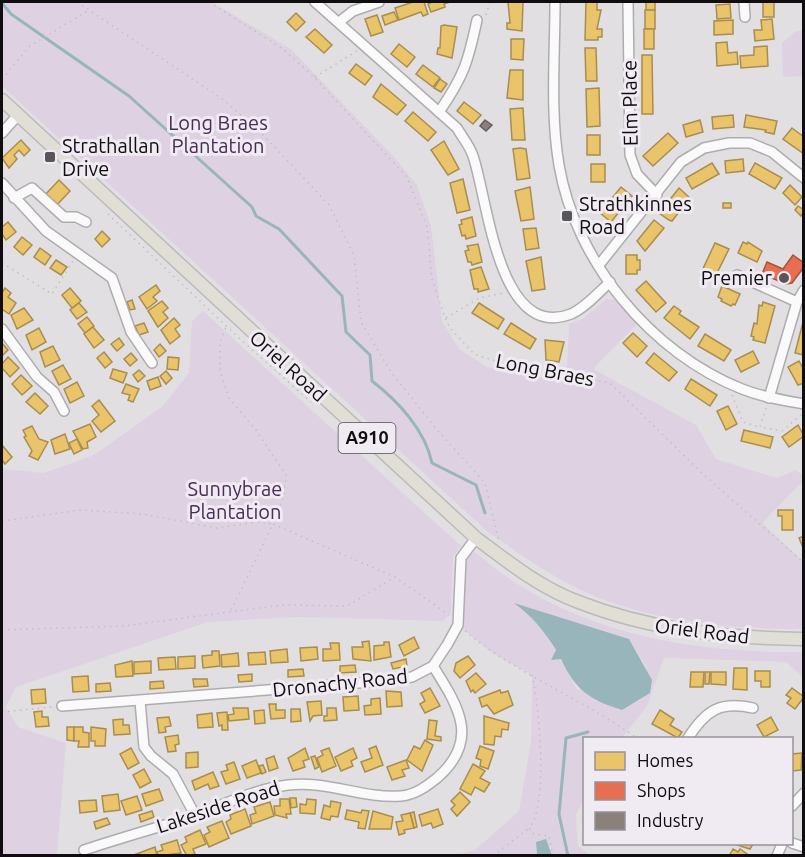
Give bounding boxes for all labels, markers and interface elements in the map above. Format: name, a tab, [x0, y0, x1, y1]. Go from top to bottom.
street label: Elm Place	[617, 60, 642, 146]
park label: Long Braes Plantation	[168, 111, 268, 157]
place label: Strathallan Drive	[62, 134, 160, 180]
marker: Strathallan Drive	[43, 150, 57, 164]
place label: Strathkinnes Road	[579, 192, 692, 238]
marker: Strathkinnes Road	[560, 209, 574, 223]
place label: Premier	[701, 266, 772, 289]
marker: Premier	[777, 271, 791, 285]
street label: Oriel Road	[245, 325, 331, 406]
street label: Long Braes	[494, 349, 596, 390]
road number: A910	[338, 423, 395, 453]
park label: Sunnybrae Plantation	[188, 477, 282, 523]
street label: Oriel Road	[654, 613, 751, 648]
street label: Dronachy Road	[271, 664, 409, 701]
legend	[583, 737, 793, 845]
text: Homes	[637, 750, 694, 770]
street label: Lakeside Road	[153, 776, 282, 837]
text: Shops	[637, 780, 686, 800]
text: Industry	[637, 810, 704, 830]

